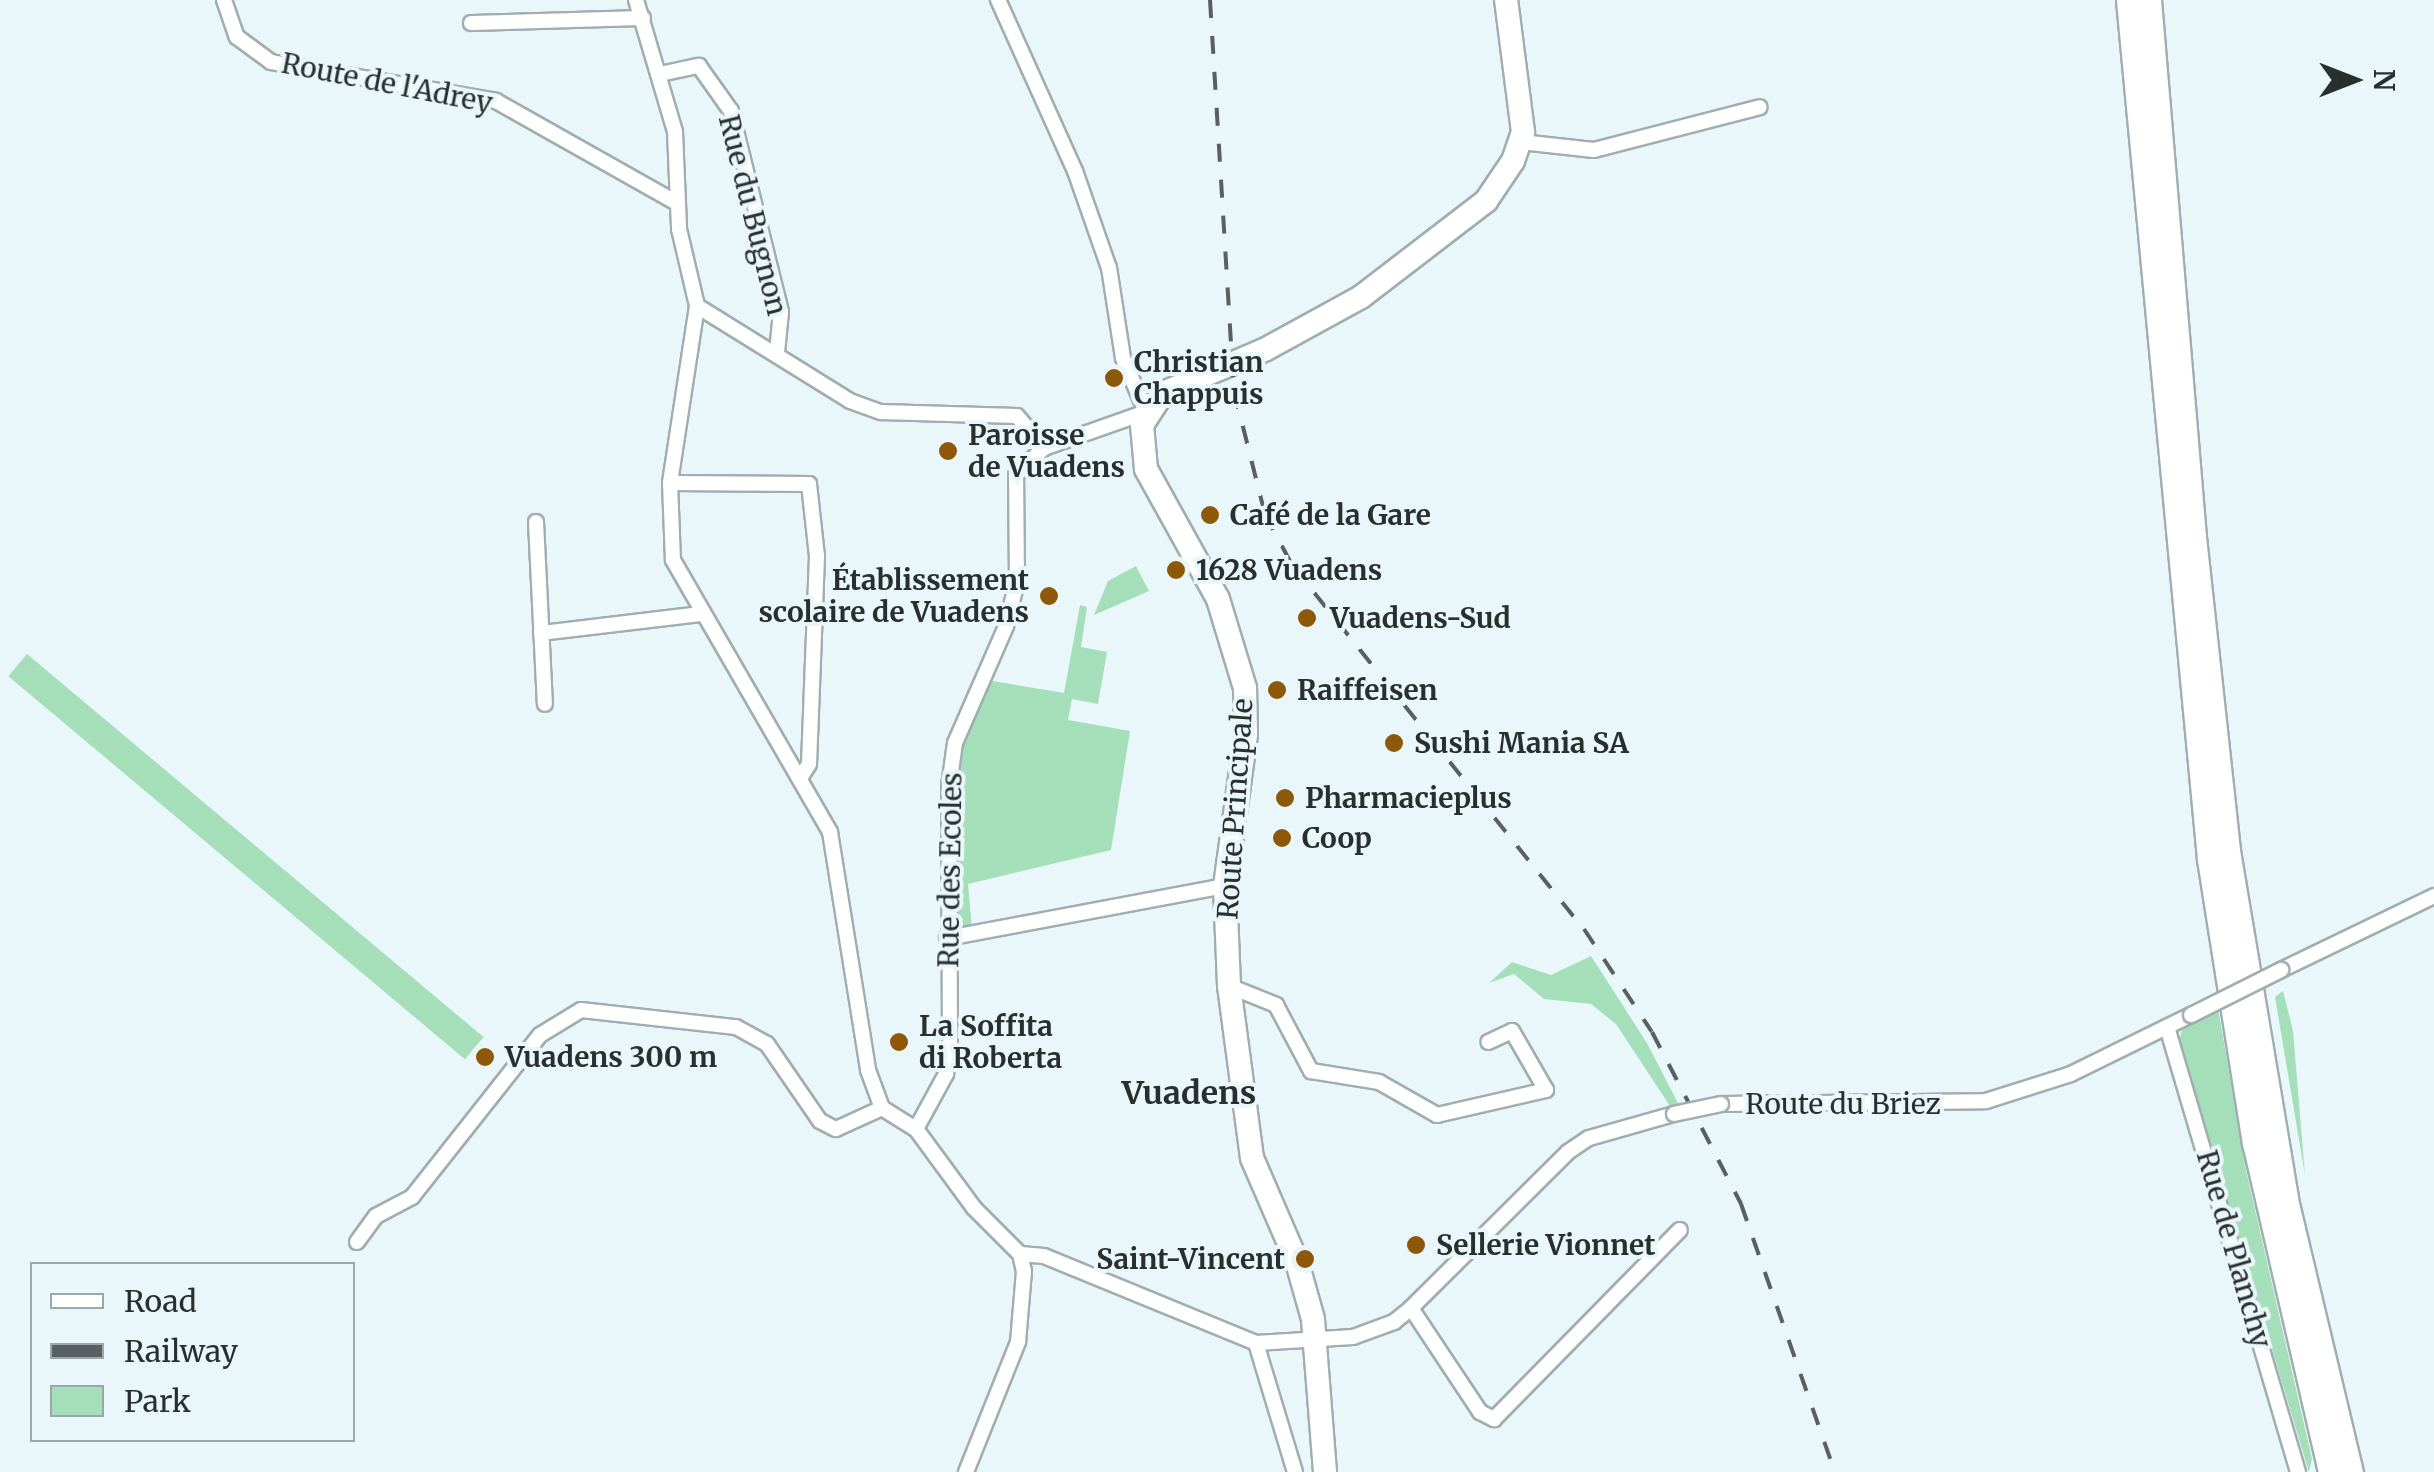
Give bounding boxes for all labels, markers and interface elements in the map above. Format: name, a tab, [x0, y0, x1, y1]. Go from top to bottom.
north arrow	[2304, 30, 2404, 130]
street label: Route de l'Adrey	[279, 46, 495, 120]
text: N	[2366, 69, 2402, 91]
street label: Rue du Bugnon	[712, 111, 794, 319]
place label: Christian Chappuis	[1134, 345, 1264, 411]
marker: Christian Chappuis	[1103, 367, 1125, 389]
place label: Paroisse de Vuadens	[968, 418, 1125, 484]
marker: Paroisse de Vuadens	[937, 440, 959, 462]
place label: Café de la Gare	[1230, 498, 1431, 532]
marker: Café de la Gare	[1199, 504, 1221, 526]
place label: 1628 Vuadens	[1196, 553, 1382, 587]
marker: 1628 Vuadens	[1165, 559, 1187, 581]
place label: Établissement scolaire de Vuadens	[758, 563, 1029, 629]
marker: Établissement scolaire de Vuadens	[1038, 585, 1060, 607]
place label: Vuadens-Sud	[1330, 601, 1511, 635]
marker: Vuadens-Sud	[1294, 605, 1320, 631]
place label: Raiffeisen	[1297, 673, 1437, 707]
marker: Raiffeisen	[1266, 679, 1288, 701]
street label: Route Principale	[1211, 697, 1259, 921]
place label: Sushi Mania SA	[1414, 726, 1629, 760]
marker: Sushi Mania SA	[1383, 732, 1405, 754]
street label: Rue des Ecoles	[931, 772, 969, 968]
place label: Pharmacieplus	[1305, 781, 1512, 815]
marker: Pharmacieplus	[1274, 787, 1296, 809]
place label: Coop	[1302, 821, 1372, 855]
marker: Coop	[1271, 827, 1293, 849]
place label: La Soffita di Roberta	[919, 1009, 1062, 1075]
marker: La Soffita di Roberta	[888, 1031, 910, 1053]
place label: Vuadens 300 m	[505, 1040, 717, 1074]
marker: Vuadens 300 m	[474, 1046, 496, 1068]
district label: Vuadens	[1122, 1074, 1256, 1112]
street label: Route du Briez	[1745, 1087, 1941, 1121]
street label: Rue de Planchy	[2190, 1146, 2278, 1352]
place label: Sellerie Vionnet	[1436, 1228, 1655, 1262]
marker: Sellerie Vionnet	[1405, 1234, 1427, 1256]
place label: Saint-Vincent	[1096, 1242, 1285, 1276]
marker: Saint-Vincent	[1294, 1248, 1316, 1270]
legend	[30, 1262, 355, 1442]
text: Road	[124, 1282, 197, 1320]
text: Railway	[124, 1332, 238, 1370]
text: Park	[124, 1382, 191, 1420]

